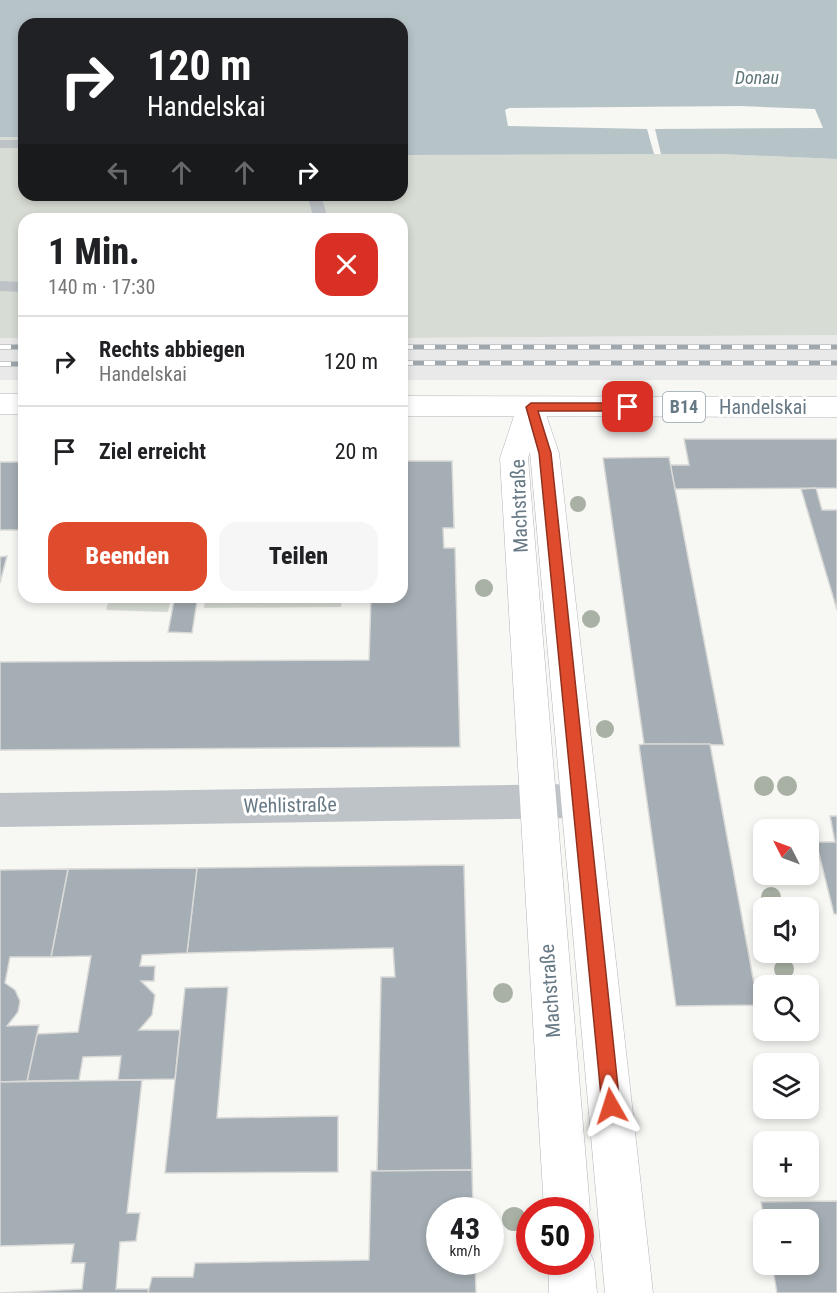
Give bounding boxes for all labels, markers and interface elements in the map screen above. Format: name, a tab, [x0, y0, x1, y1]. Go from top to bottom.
text: 120 m	[147, 41, 252, 90]
icon: right	[48, 42, 126, 120]
water label: Donau	[735, 67, 780, 88]
text: Handelskai	[147, 91, 266, 123]
icon: left	[102, 156, 135, 189]
icon: ahead	[165, 156, 198, 189]
icon: ahead	[228, 156, 261, 189]
icon: right	[291, 156, 324, 189]
text: 1 Min.	[48, 231, 140, 273]
button: close	[315, 233, 378, 296]
text: 140 m · 17:30	[48, 275, 155, 299]
text: Rechts abbiegen	[99, 337, 245, 362]
icon: right	[48, 345, 81, 378]
text: 120 m	[324, 349, 378, 374]
text: Handelskai	[99, 362, 187, 386]
pin	[602, 381, 653, 432]
icon: arrive	[611, 390, 644, 423]
road number: B14	[663, 392, 705, 422]
street label: Handelskai	[719, 395, 807, 419]
icon: arrive	[48, 435, 81, 468]
text: Ziel erreicht	[99, 439, 206, 464]
text: 20 m	[335, 439, 378, 464]
street label: Machstraße	[505, 459, 533, 553]
button: Beenden	[48, 522, 207, 591]
button: Teilen	[219, 522, 378, 591]
street label: Wehlistraße	[243, 792, 337, 818]
north arrow	[753, 819, 819, 885]
map controls	[753, 819, 819, 1275]
button: sound	[753, 897, 819, 963]
street label: Machstraße	[535, 943, 565, 1039]
button: search	[753, 975, 819, 1041]
button: layers	[753, 1053, 819, 1119]
position arrow	[579, 1074, 643, 1138]
button: +	[753, 1131, 819, 1197]
speed limit sign: 50	[516, 1197, 594, 1275]
button: −	[753, 1209, 819, 1275]
text: 43	[450, 1211, 480, 1246]
text: km/h	[450, 1242, 480, 1260]

